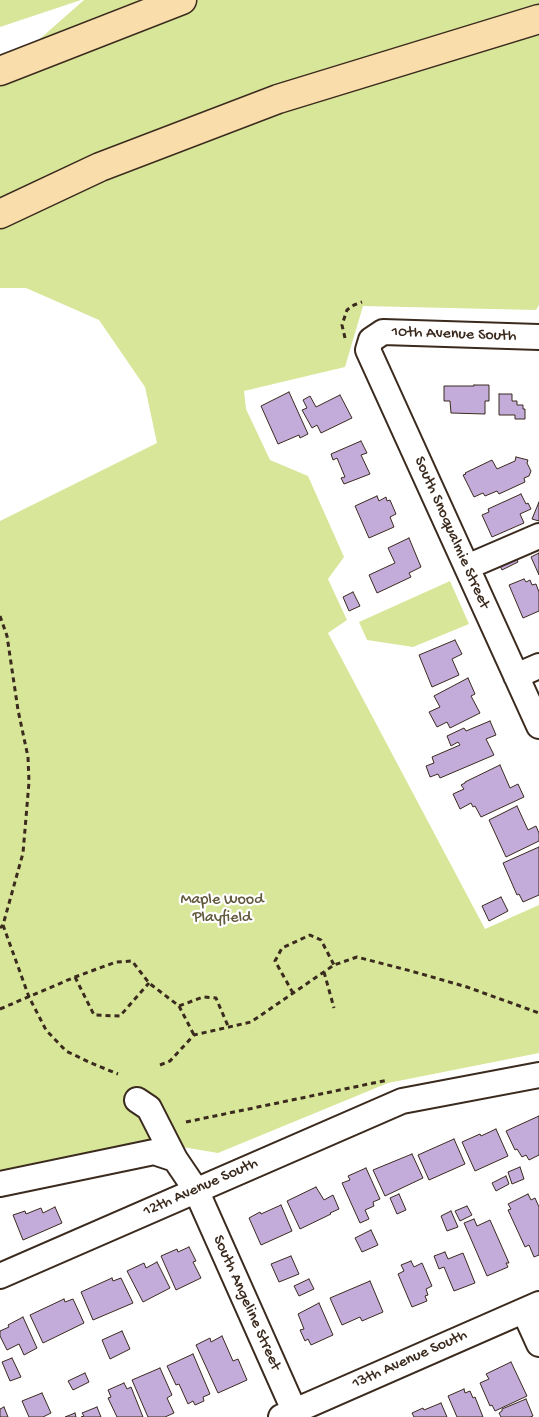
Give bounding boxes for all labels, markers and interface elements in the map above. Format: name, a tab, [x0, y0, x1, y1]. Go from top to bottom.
street label: 10th Avenue South	[391, 323, 517, 347]
street label: South Snoqualmie Street	[409, 454, 493, 612]
park label: Maple Wood Playfield	[180, 891, 264, 929]
street label: 12th Avenue South	[141, 1154, 261, 1222]
street label: South Angeline Street	[208, 1232, 284, 1374]
street label: 13th Avenue South	[349, 1326, 471, 1394]

